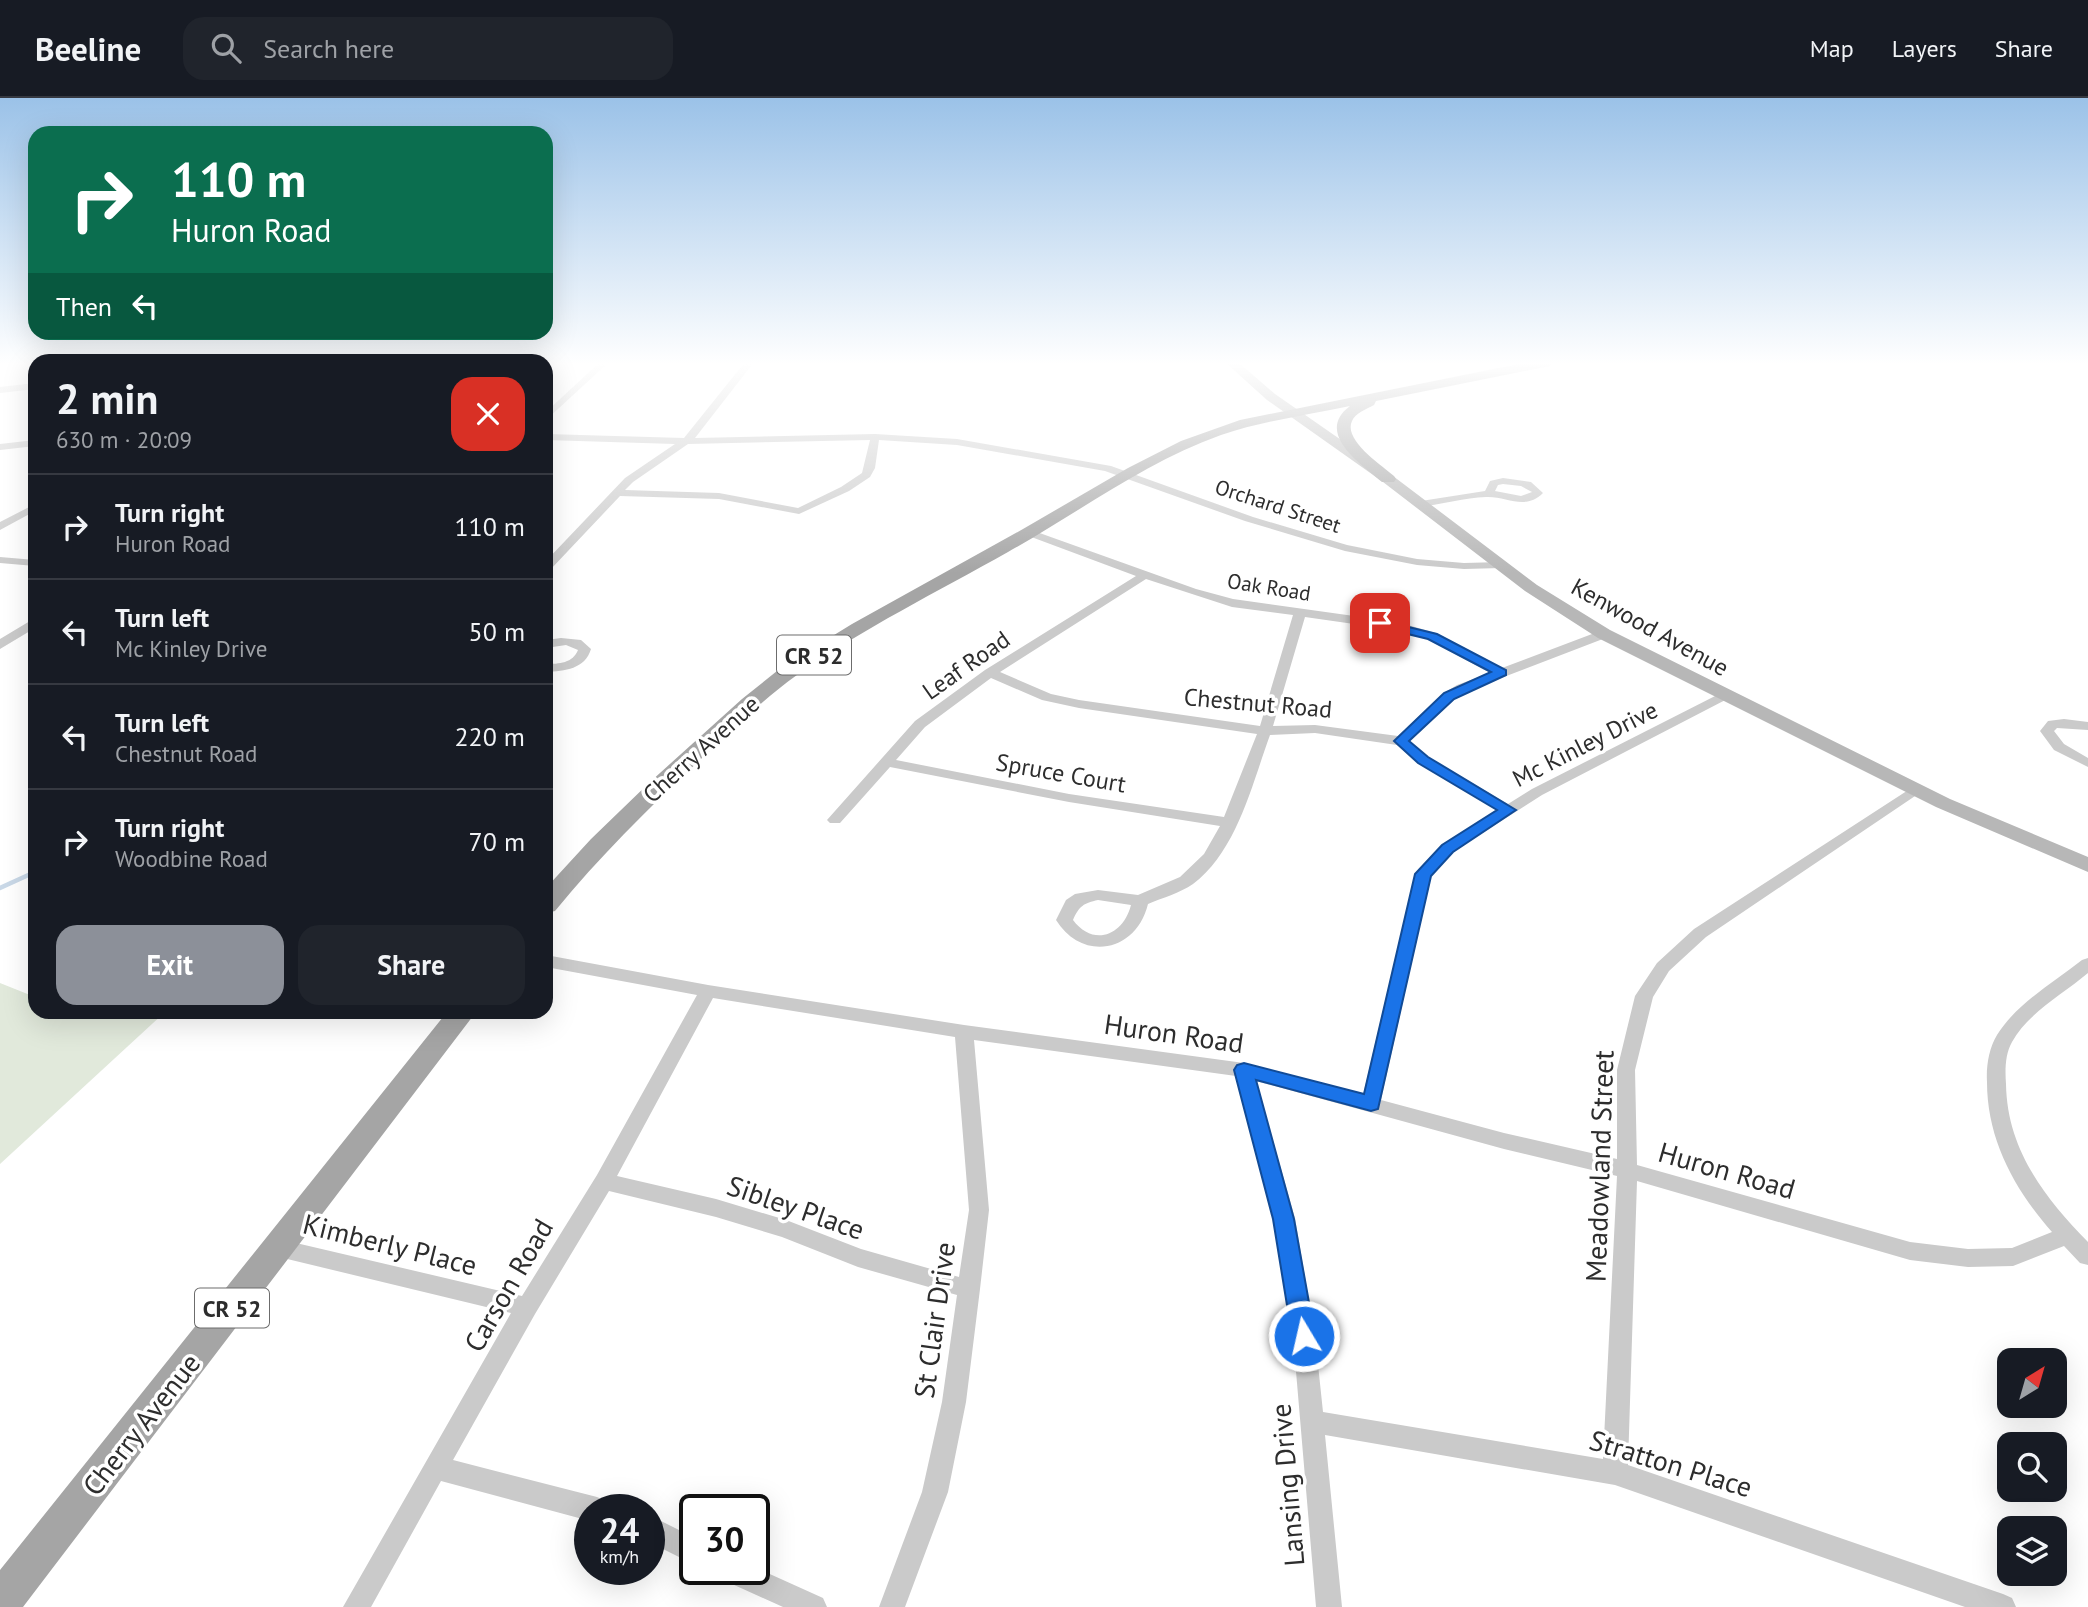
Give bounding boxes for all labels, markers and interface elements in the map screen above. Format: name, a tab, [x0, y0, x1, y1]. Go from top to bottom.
search box	[183, 17, 673, 80]
text: Beeline	[35, 27, 141, 70]
icon: search	[207, 29, 245, 67]
text: Search here	[263, 32, 394, 65]
text: Map	[1810, 33, 1854, 64]
text: Layers	[1892, 33, 1957, 64]
text: Share	[1995, 33, 2053, 64]
text: 110 m	[171, 147, 306, 211]
icon: right	[56, 154, 147, 245]
text: Huron Road	[171, 209, 332, 251]
icon: left	[126, 287, 164, 325]
text: Then	[56, 290, 112, 323]
text: 2 min	[56, 371, 158, 426]
button: close	[451, 377, 525, 451]
text: 630 m · 20:09	[56, 425, 192, 454]
street label: Orchard Street	[1212, 473, 1344, 539]
text: Turn right	[115, 496, 224, 529]
icon: right	[56, 508, 94, 546]
text: 110 m	[454, 510, 525, 543]
text: Huron Road	[115, 529, 230, 558]
street label: Oak Road	[1225, 567, 1313, 607]
street label: Kenwood Avenue	[1566, 571, 1734, 683]
pin	[1350, 593, 1410, 653]
text: Turn left	[115, 601, 209, 634]
icon: arrive	[1361, 604, 1399, 642]
icon: left	[56, 613, 94, 651]
text: 50 m	[469, 615, 525, 648]
street label: Leaf Road	[916, 624, 1016, 706]
text: Mc Kinley Drive	[115, 634, 267, 663]
road number: CR 52	[777, 636, 851, 674]
street label: Chestnut Road	[1183, 681, 1333, 725]
street label: Cherry Avenue	[636, 689, 766, 809]
street label: Mc Kinley Drive	[1507, 694, 1663, 794]
text: Turn left	[115, 706, 209, 739]
icon: left	[56, 718, 94, 756]
text: 220 m	[454, 720, 525, 753]
text: Chestnut Road	[115, 739, 258, 768]
street label: Spruce Court	[994, 746, 1128, 800]
text: Turn right	[115, 811, 224, 844]
icon: right	[56, 823, 94, 861]
text: 70 m	[469, 825, 525, 858]
text: Woodbine Road	[115, 844, 268, 873]
button: Exit	[56, 925, 284, 1005]
button: Share	[298, 925, 525, 1005]
street label: Huron Road	[1102, 1005, 1246, 1061]
street label: Meadowland Street	[1576, 1049, 1622, 1283]
street label: Huron Road	[1654, 1133, 1800, 1207]
street label: Sibley Place	[723, 1166, 869, 1248]
street label: Kimberly Place	[299, 1205, 481, 1283]
street label: Carson Road	[455, 1212, 561, 1358]
street label: St Clair Drive	[905, 1240, 963, 1400]
road number: CR 52	[195, 1288, 269, 1328]
position arrow	[1267, 1299, 1341, 1373]
street label: Cherry Avenue	[74, 1345, 208, 1503]
north arrow	[1997, 1348, 2067, 1418]
map controls	[1997, 1348, 2067, 1586]
street label: Lansing Drive	[1261, 1402, 1313, 1568]
street label: Stratton Place	[1585, 1421, 1757, 1505]
button: search	[1997, 1432, 2067, 1502]
speed limit sign: 30	[679, 1494, 770, 1585]
text: 24	[600, 1507, 639, 1553]
button: layers	[1997, 1516, 2067, 1586]
text: km/h	[600, 1545, 639, 1568]

